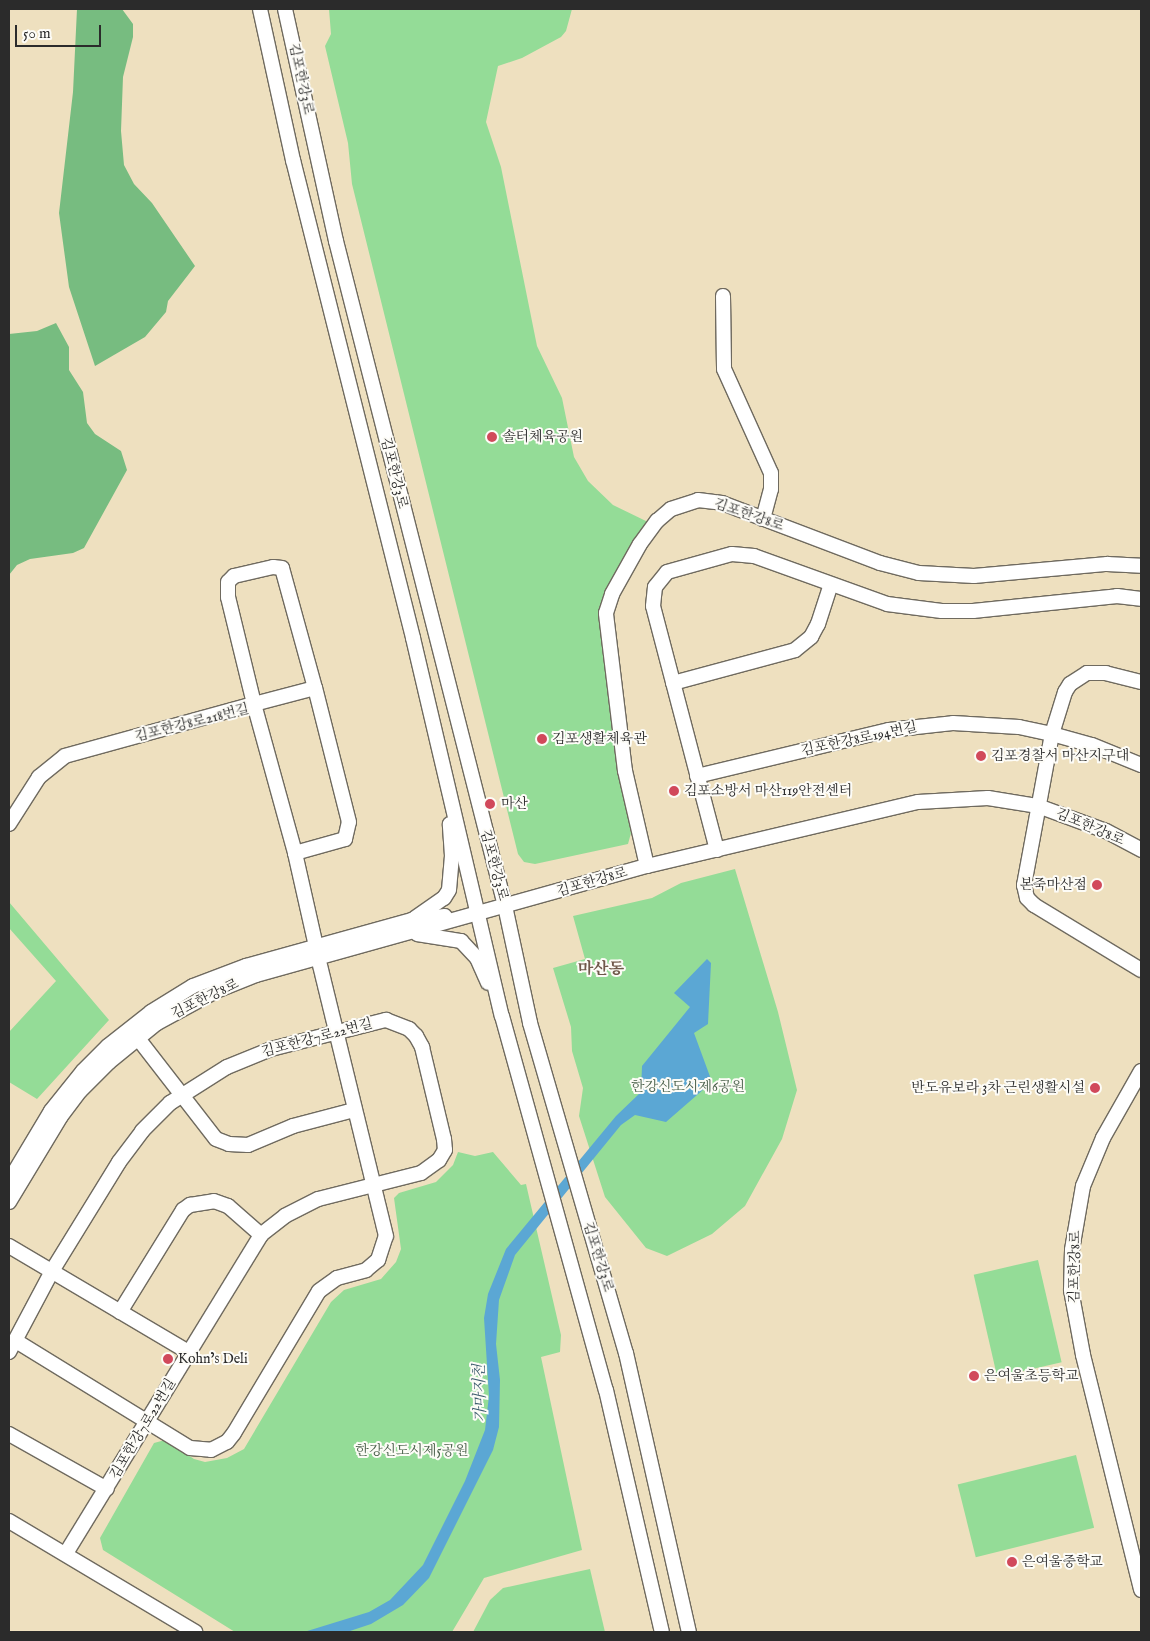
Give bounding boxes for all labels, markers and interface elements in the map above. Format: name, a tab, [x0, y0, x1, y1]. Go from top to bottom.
scale bar	[18, 15, 104, 47]
text: 50 m	[23, 24, 51, 43]
street label: 김포한강3로	[285, 42, 317, 116]
place label: 솔터체육공원	[502, 429, 583, 445]
marker: 솔터체육공원	[486, 431, 498, 443]
street label: 김포한강3로	[377, 436, 411, 510]
street label: 김포한강8로	[712, 495, 786, 535]
street label: 김포한강8로218번길	[133, 701, 251, 745]
street label: 김포한강8로194번길	[799, 718, 919, 760]
place label: 김포생활체육관	[552, 731, 647, 747]
marker: 김포생활체육관	[536, 733, 548, 745]
place label: 김포경찰서 마산지구대	[991, 748, 1129, 764]
marker: 김포경찰서 마산지구대	[975, 750, 987, 762]
place label: 김포소방서 마산119안전센터	[684, 783, 852, 799]
marker: 김포소방서 마산119안전센터	[668, 785, 680, 797]
place label: 마산	[501, 796, 528, 812]
marker: 마산	[483, 797, 497, 811]
street label: 김포한강8로	[1053, 805, 1127, 849]
street label: 김포한강3로	[476, 828, 512, 902]
street label: 김포한강8로	[555, 864, 629, 900]
place label: 본죽마산점	[1019, 877, 1087, 893]
marker: 본죽마산점	[1091, 879, 1103, 891]
district label: 마산동	[578, 960, 624, 980]
street label: 김포한강8로	[168, 975, 242, 1023]
street label: 김포한강7로22번길	[260, 1015, 374, 1061]
park label: 한강신도시제6공원	[631, 1079, 745, 1095]
place label: 반도유보라 3차 근린생활시설	[911, 1080, 1085, 1096]
marker: 반도유보라 3차 근린생활시설	[1089, 1082, 1101, 1094]
street label: 김포한강3로	[579, 1220, 617, 1294]
street label: 김포한강8로	[1066, 1230, 1084, 1304]
place label: Kohn’s Deli	[178, 1351, 248, 1367]
marker: Kohn’s Deli	[162, 1353, 174, 1365]
water label: 가마지천	[470, 1364, 490, 1422]
place label: 은여울초등학교	[984, 1368, 1079, 1384]
marker: 은여울초등학교	[968, 1370, 980, 1382]
street label: 김포한강7로22번길	[106, 1376, 180, 1482]
park label: 한강신도시제5공원	[355, 1443, 469, 1459]
place label: 은여울중학교	[1022, 1554, 1103, 1570]
marker: 은여울중학교	[1006, 1556, 1018, 1568]

